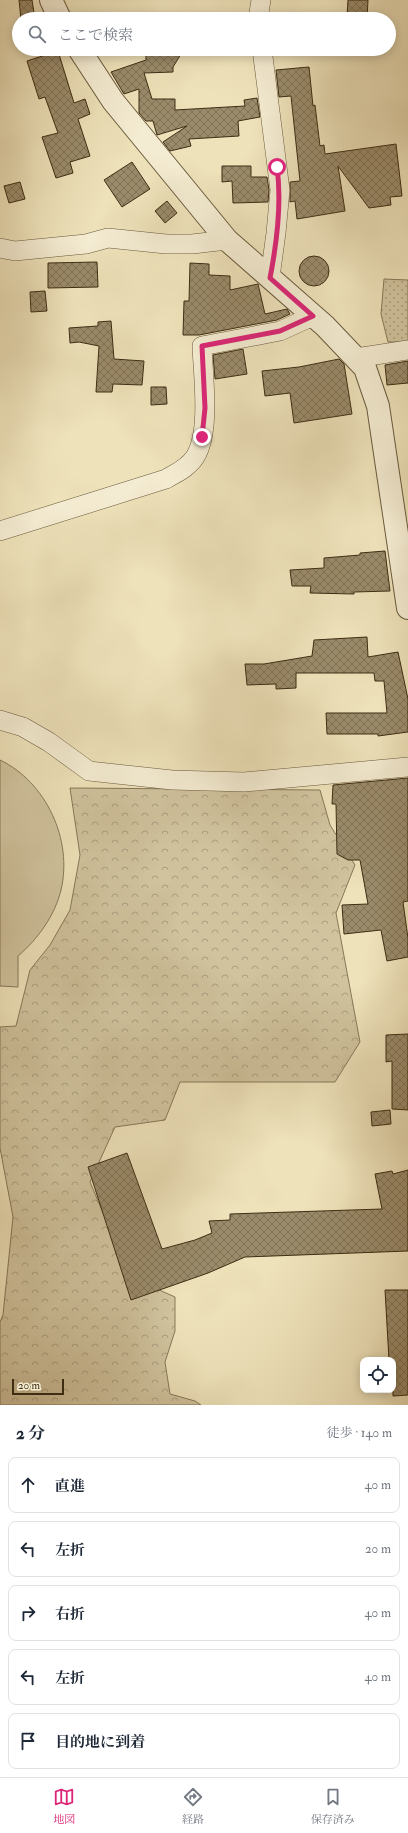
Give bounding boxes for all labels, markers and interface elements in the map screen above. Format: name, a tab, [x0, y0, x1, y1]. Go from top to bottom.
search box	[12, 12, 396, 56]
icon: search	[26, 23, 48, 45]
text: ここで検索	[58, 26, 133, 45]
route start	[268, 158, 286, 176]
route end	[193, 428, 211, 446]
map controls	[360, 1357, 396, 1393]
button: locate	[360, 1357, 396, 1393]
scale bar	[12, 1377, 64, 1396]
text: 20 m	[18, 1379, 40, 1392]
text: 2 分	[16, 1423, 45, 1444]
text: 徒歩 · 140 m	[327, 1425, 392, 1441]
icon: ahead	[17, 1474, 39, 1496]
text: 直進	[55, 1477, 85, 1496]
text: 40 m	[365, 1477, 391, 1493]
icon: left	[17, 1538, 39, 1560]
text: 左折	[55, 1541, 85, 1560]
text: 20 m	[365, 1541, 391, 1557]
icon: right	[17, 1602, 39, 1624]
text: 右折	[55, 1605, 85, 1624]
text: 40 m	[365, 1605, 391, 1621]
icon: left	[17, 1666, 39, 1688]
text: 左折	[55, 1669, 85, 1688]
text: 40 m	[365, 1669, 391, 1685]
icon: arrive	[17, 1730, 39, 1752]
text: 目的地に到着	[55, 1733, 145, 1752]
tab: 地図	[53, 1786, 75, 1826]
tab: 経路	[182, 1786, 204, 1826]
tab: 保存済み	[311, 1786, 355, 1826]

